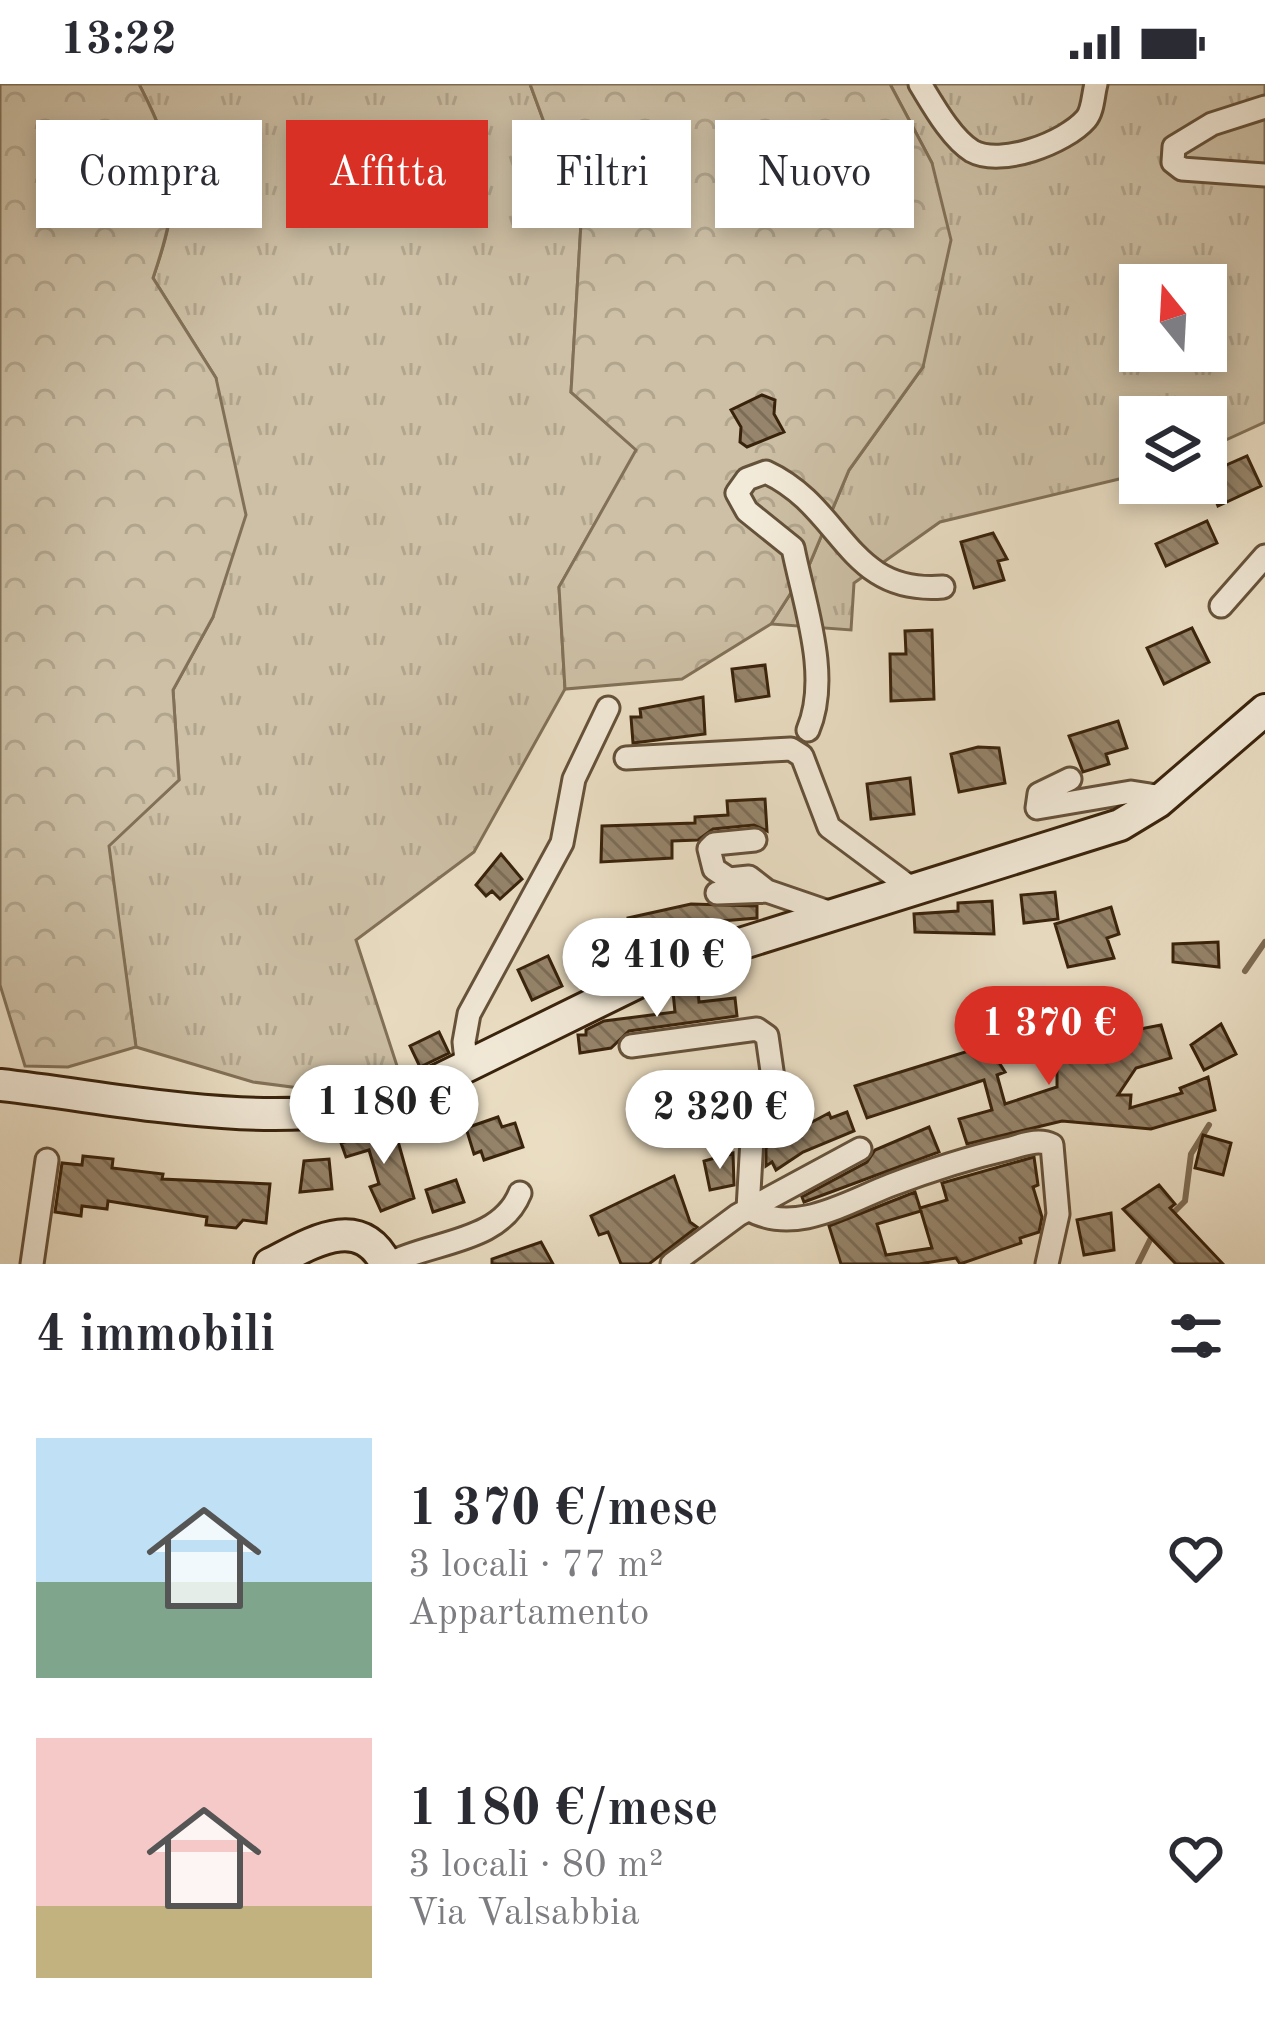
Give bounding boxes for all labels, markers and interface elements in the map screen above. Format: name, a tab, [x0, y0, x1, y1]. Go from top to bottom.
text: 13:22	[60, 19, 177, 64]
chip: Compra	[36, 120, 262, 228]
chip: Affitta	[286, 120, 488, 228]
chip: Filtri	[512, 120, 691, 228]
chip: Nuovo	[715, 120, 914, 228]
north arrow	[1119, 264, 1227, 372]
map controls	[1119, 264, 1227, 504]
button: layers	[1119, 396, 1227, 504]
pin: 2 410 €	[546, 918, 768, 1020]
text: 2 410 €	[590, 937, 724, 976]
pin: 1 370 €	[938, 986, 1160, 1088]
text: 1 370 €	[982, 1005, 1116, 1044]
pin: 1 180 €	[273, 1065, 495, 1167]
pin: 2 320 €	[609, 1070, 831, 1172]
text: 1 180 €	[317, 1084, 451, 1123]
text: 2 320 €	[653, 1089, 787, 1128]
icon: filters	[1163, 1303, 1229, 1369]
text: 4 immobili	[36, 1311, 275, 1362]
text: 1 370 €/mese	[408, 1485, 718, 1536]
icon: home	[132, 1486, 276, 1630]
icon: heart	[1163, 1525, 1229, 1591]
text: 3 locali · 77 m²	[408, 1546, 663, 1585]
text: Appartamento	[408, 1594, 649, 1633]
text: 1 180 €/mese	[408, 1785, 718, 1836]
icon: home	[132, 1786, 276, 1930]
icon: heart	[1163, 1825, 1229, 1891]
text: 3 locali · 80 m²	[408, 1846, 663, 1885]
text: Via Valsabbia	[408, 1894, 640, 1933]

